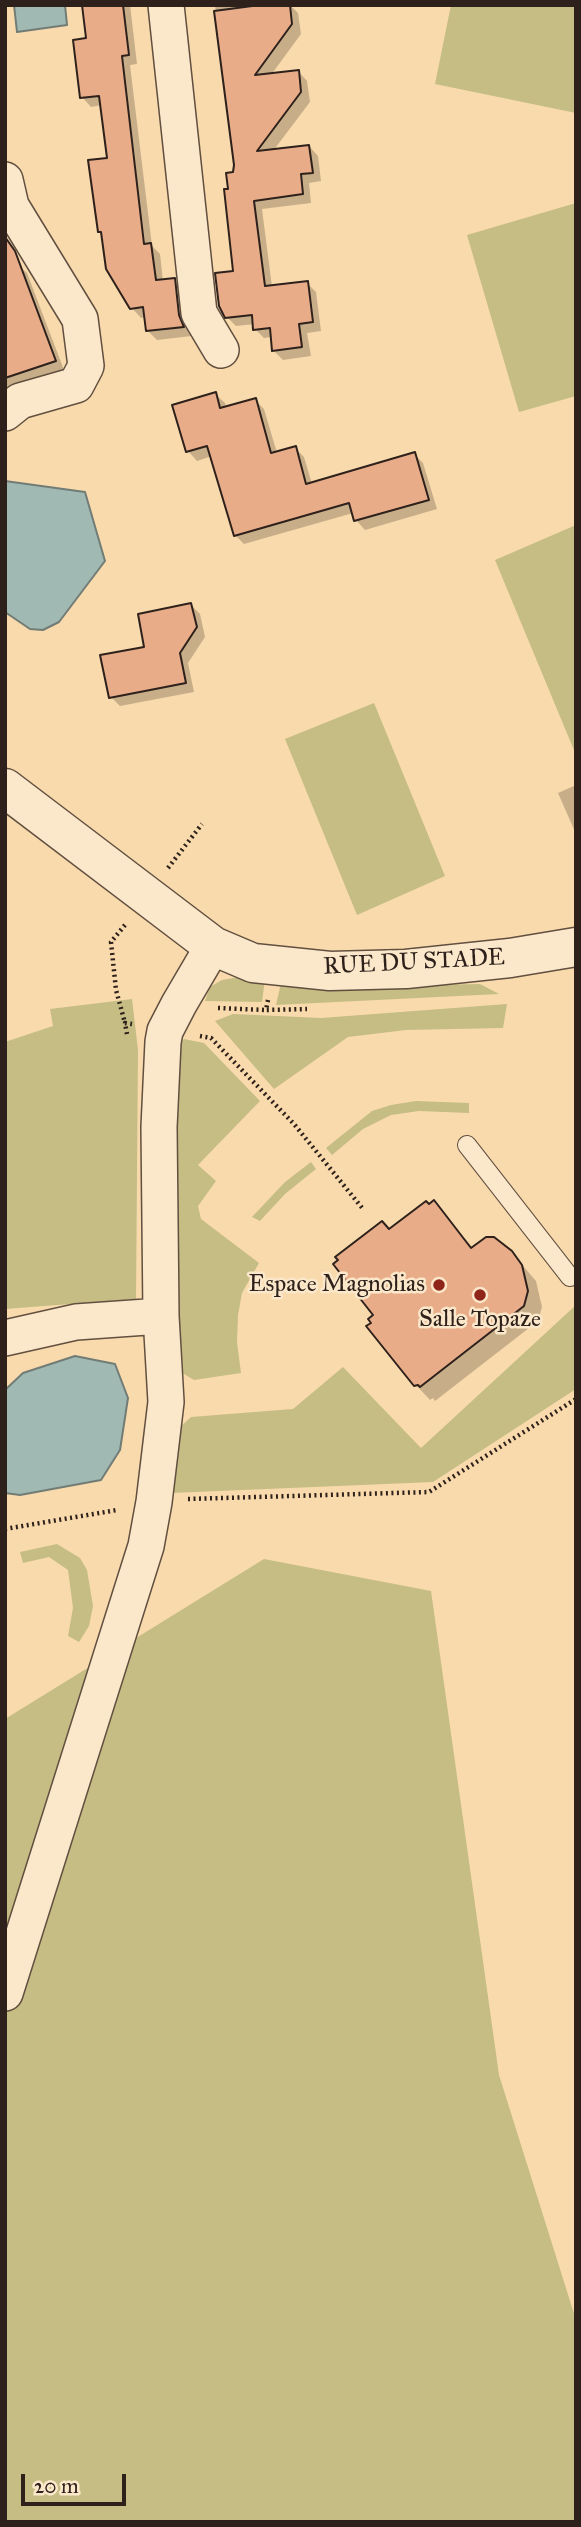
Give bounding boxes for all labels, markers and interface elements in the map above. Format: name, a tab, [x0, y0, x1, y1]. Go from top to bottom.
street label: RUE DU STADE	[322, 944, 506, 982]
place label: Espace Magnolias	[248, 1271, 425, 1299]
marker: Espace Magnolias	[431, 1277, 447, 1293]
marker: Salle Topaze	[472, 1287, 488, 1303]
place label: Salle Topaze	[419, 1306, 541, 1334]
scale bar	[24, 2460, 130, 2504]
text: 20 m	[34, 2473, 79, 2499]

